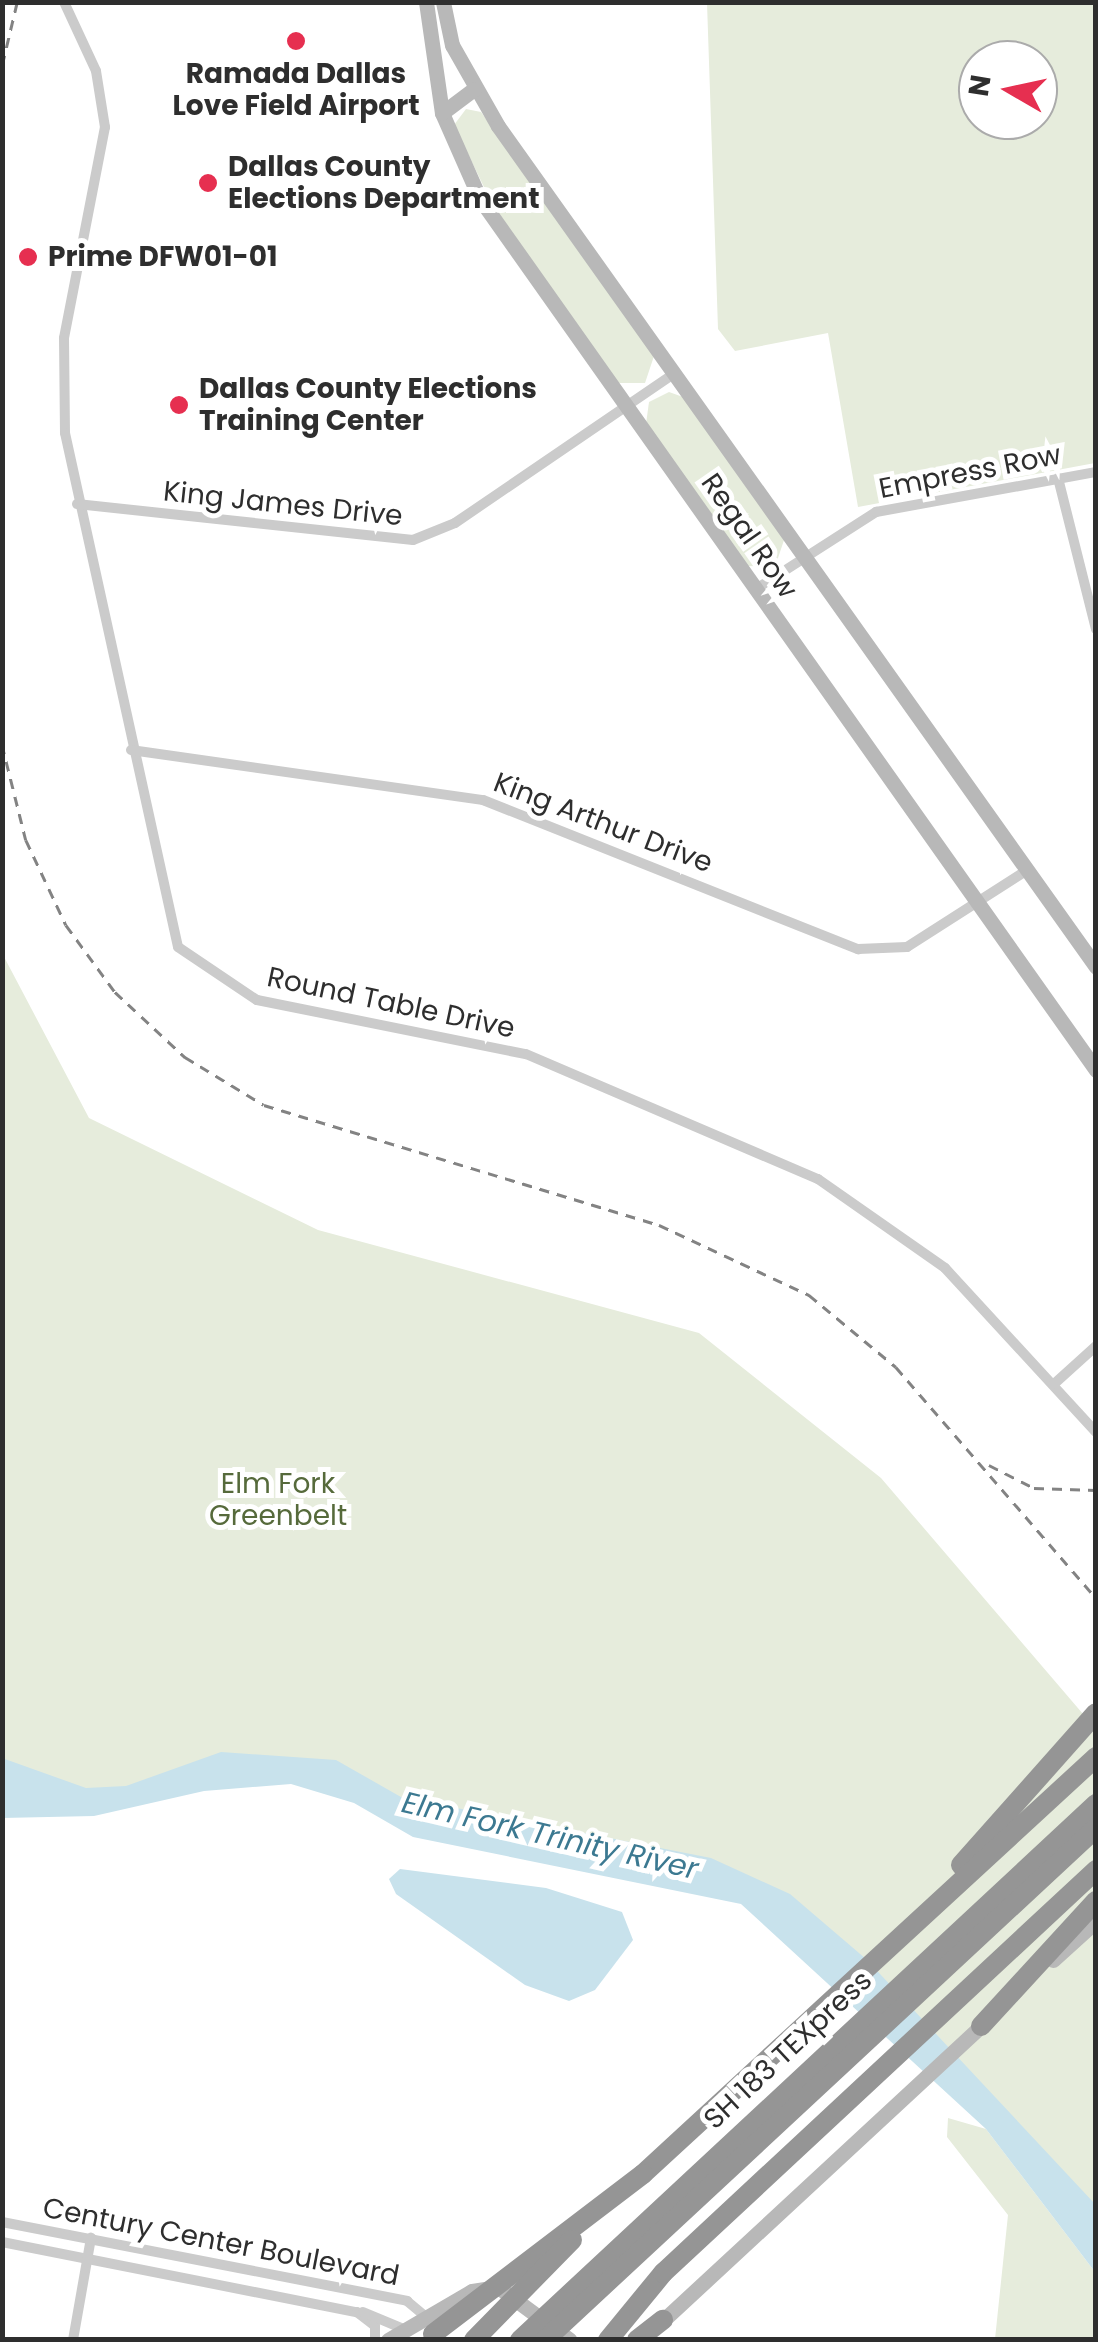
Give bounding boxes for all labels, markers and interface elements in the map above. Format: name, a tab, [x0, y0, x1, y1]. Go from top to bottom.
marker: Ramada Dallas Love Field Airport	[285, 30, 307, 52]
north arrow	[958, 40, 1058, 140]
place label: Ramada Dallas Love Field Airport	[172, 57, 420, 123]
text: N	[959, 72, 1001, 99]
place label: Dallas County Elections Department	[228, 150, 540, 216]
marker: Dallas County Elections Department	[197, 172, 219, 194]
place label: Prime DFW01-01	[48, 240, 277, 274]
marker: Prime DFW01-01	[17, 246, 39, 268]
place label: Dallas County Elections Training Center	[199, 372, 537, 438]
marker: Dallas County Elections Training Center	[168, 394, 190, 416]
street label: Empress Row	[876, 438, 1064, 506]
street label: Regal Row	[694, 467, 804, 605]
street label: King James Drive	[162, 475, 404, 533]
street label: King Arthur Drive	[489, 766, 717, 880]
street label: Round Table Drive	[264, 960, 518, 1046]
park label: Elm Fork Greenbelt	[209, 1467, 347, 1533]
water label: Elm Fork Trinity River	[398, 1784, 702, 1888]
street label: SH 183 TEXpress	[697, 1964, 879, 2136]
street label: Century Center Boulevard	[40, 2191, 402, 2293]

